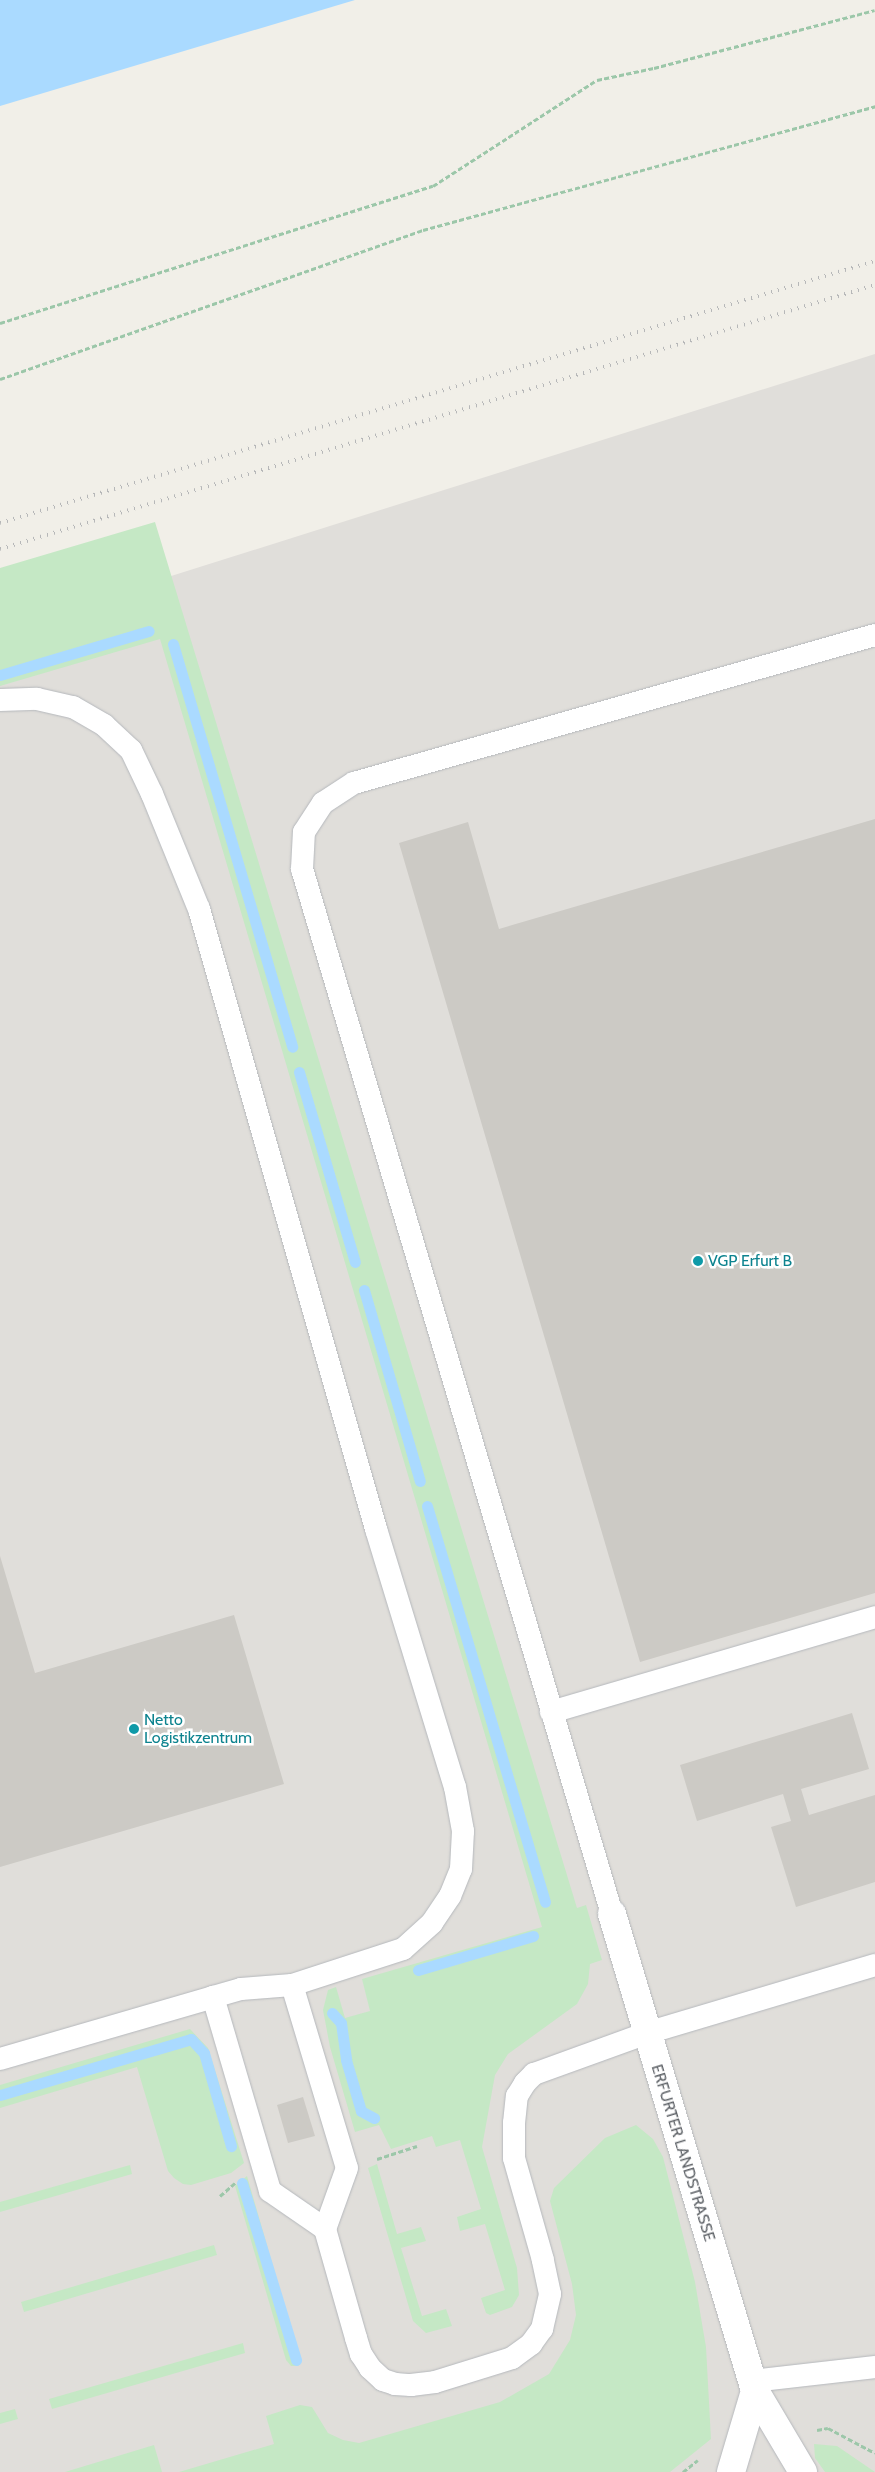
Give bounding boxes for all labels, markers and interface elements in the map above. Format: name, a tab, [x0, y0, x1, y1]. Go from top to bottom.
place label: VGP Erfurt B	[708, 1251, 792, 1271]
marker: VGP Erfurt B	[692, 1255, 704, 1267]
place label: Netto Logistikzentrum	[144, 1710, 252, 1748]
marker: Netto Logistikzentrum	[128, 1723, 140, 1735]
street label: ERFURTER LANDSTRASSE	[647, 2062, 719, 2244]

